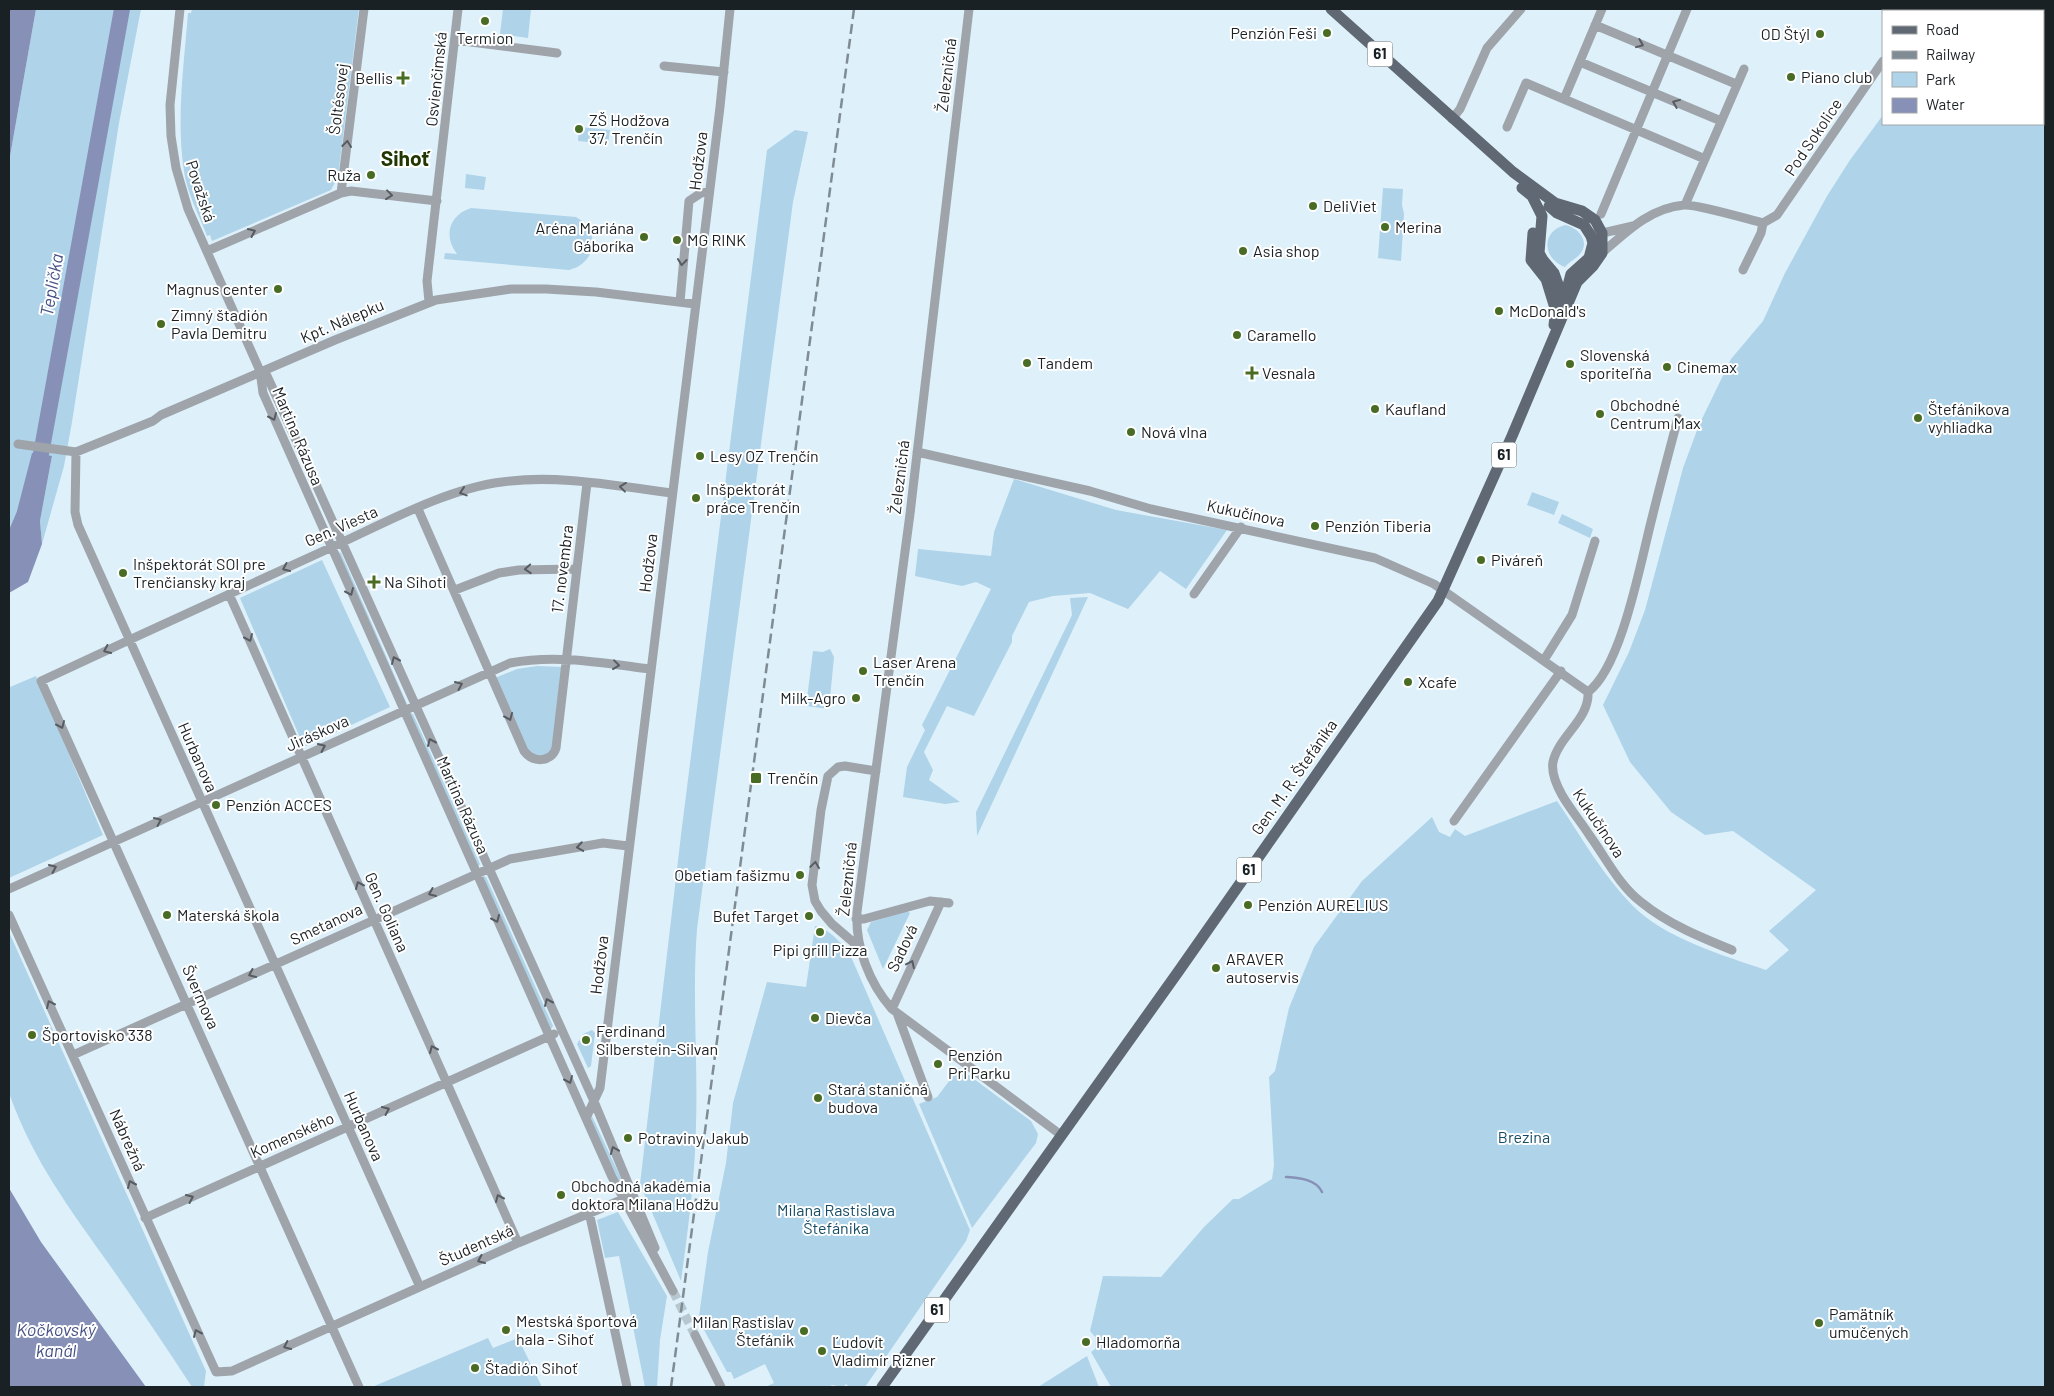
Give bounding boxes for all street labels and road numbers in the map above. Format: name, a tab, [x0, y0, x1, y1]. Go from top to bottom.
street label: Osvienčimská	[421, 31, 450, 127]
street label: Železničná	[932, 37, 959, 113]
road number: 61	[1368, 42, 1392, 66]
street label: Šoltésovej	[324, 62, 351, 136]
street label: Pod Sokolice	[1780, 95, 1845, 179]
street label: Hodžova	[684, 130, 711, 191]
street label: Považská	[183, 157, 220, 224]
street label: Kpt. Nálepku	[297, 294, 386, 347]
street label: Martina Rázusa	[269, 384, 328, 488]
street label: Železničná	[885, 439, 912, 515]
road number: 61	[1492, 442, 1516, 468]
street label: Kukučínova	[1205, 495, 1287, 530]
street label: Gen. Viesta	[301, 501, 380, 550]
street label: 17. novembra	[547, 524, 576, 614]
street label: Hodžova	[634, 532, 661, 593]
street label: Jiráskova	[282, 710, 351, 755]
street label: Gen. M. R. Štefánika	[1247, 715, 1341, 838]
street label: Hurbanova	[175, 719, 222, 795]
street label: Martina Rázusa	[433, 753, 494, 857]
street label: Kukučínova	[1569, 785, 1629, 861]
street label: Železničná	[833, 841, 860, 917]
road number: 61	[1236, 858, 1262, 882]
street label: Gen. Goliana	[361, 869, 414, 955]
street label: Smetanova	[287, 899, 365, 949]
street label: Sadová	[882, 921, 921, 975]
street label: Hodžova	[585, 934, 612, 995]
street label: Švermova	[179, 962, 224, 1032]
street label: Hurbanova	[341, 1088, 388, 1164]
street label: Nábrežná	[106, 1106, 151, 1174]
street label: Komenského	[247, 1108, 337, 1161]
street label: Študentská	[436, 1220, 516, 1269]
road number: 61	[924, 1298, 950, 1322]

